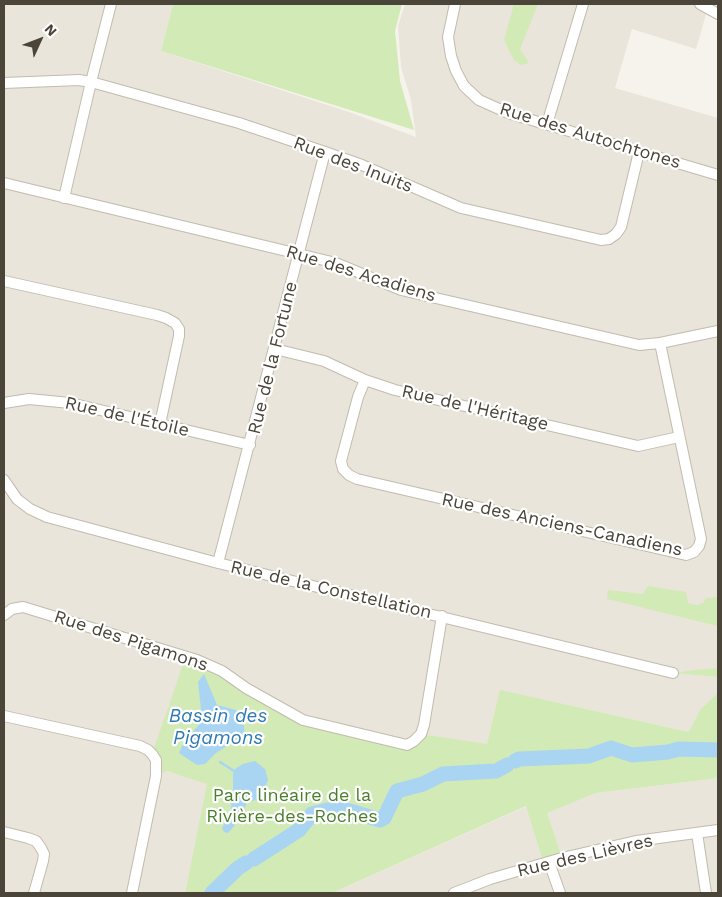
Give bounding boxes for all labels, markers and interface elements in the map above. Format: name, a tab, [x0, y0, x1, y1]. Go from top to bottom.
north arrow	[15, 15, 65, 65]
text: N	[42, 21, 60, 39]
street label: Rue des Autochtones	[497, 98, 683, 174]
street label: Rue des Inuits	[290, 132, 416, 198]
street label: Rue des Acadiens	[283, 241, 439, 307]
street label: Rue de la Fortune	[244, 279, 302, 437]
street label: Rue de l'Héritage	[400, 381, 550, 435]
street label: Rue de l'Étoile	[63, 392, 191, 442]
street label: Rue des Anciens-Canadiens	[440, 489, 684, 561]
street label: Rue de la Constellation	[228, 556, 434, 624]
street label: Rue des Pigamons	[51, 606, 211, 676]
water label: Bassin des Pigamons	[169, 705, 267, 749]
park label: Parc linéaire de la Rivière-des-Roches	[206, 785, 378, 828]
street label: Rue des Lièvres	[515, 830, 655, 882]

